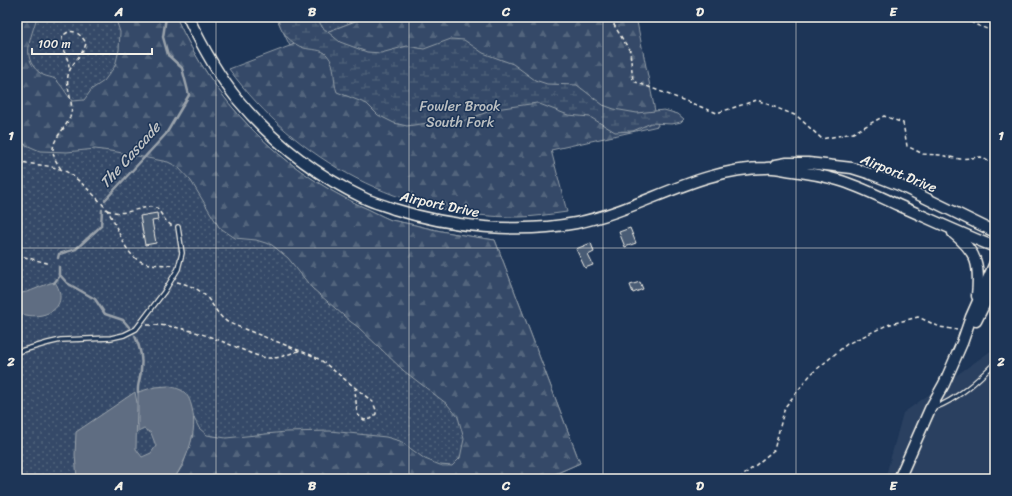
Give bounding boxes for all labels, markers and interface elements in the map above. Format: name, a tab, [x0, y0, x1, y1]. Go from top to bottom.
text: A	[114, 0, 123, 23]
text: B	[308, 0, 317, 23]
text: C	[501, 0, 511, 23]
text: D	[696, 0, 704, 23]
text: E	[889, 0, 898, 23]
scale bar	[32, 30, 152, 56]
text: 100 m	[38, 33, 71, 55]
park label: Fowler Brook South Fork	[419, 94, 501, 135]
water label: The Cascade	[93, 115, 168, 194]
text: 1	[8, 124, 14, 147]
text: 1	[998, 124, 1004, 147]
street label: Airport Drive	[856, 146, 941, 200]
street label: Airport Drive	[397, 184, 482, 225]
text: 2	[6, 350, 15, 373]
text: 2	[996, 350, 1005, 373]
text: A	[114, 474, 123, 496]
text: B	[308, 474, 317, 496]
text: C	[501, 474, 511, 496]
text: D	[696, 474, 704, 496]
text: E	[889, 474, 898, 496]

